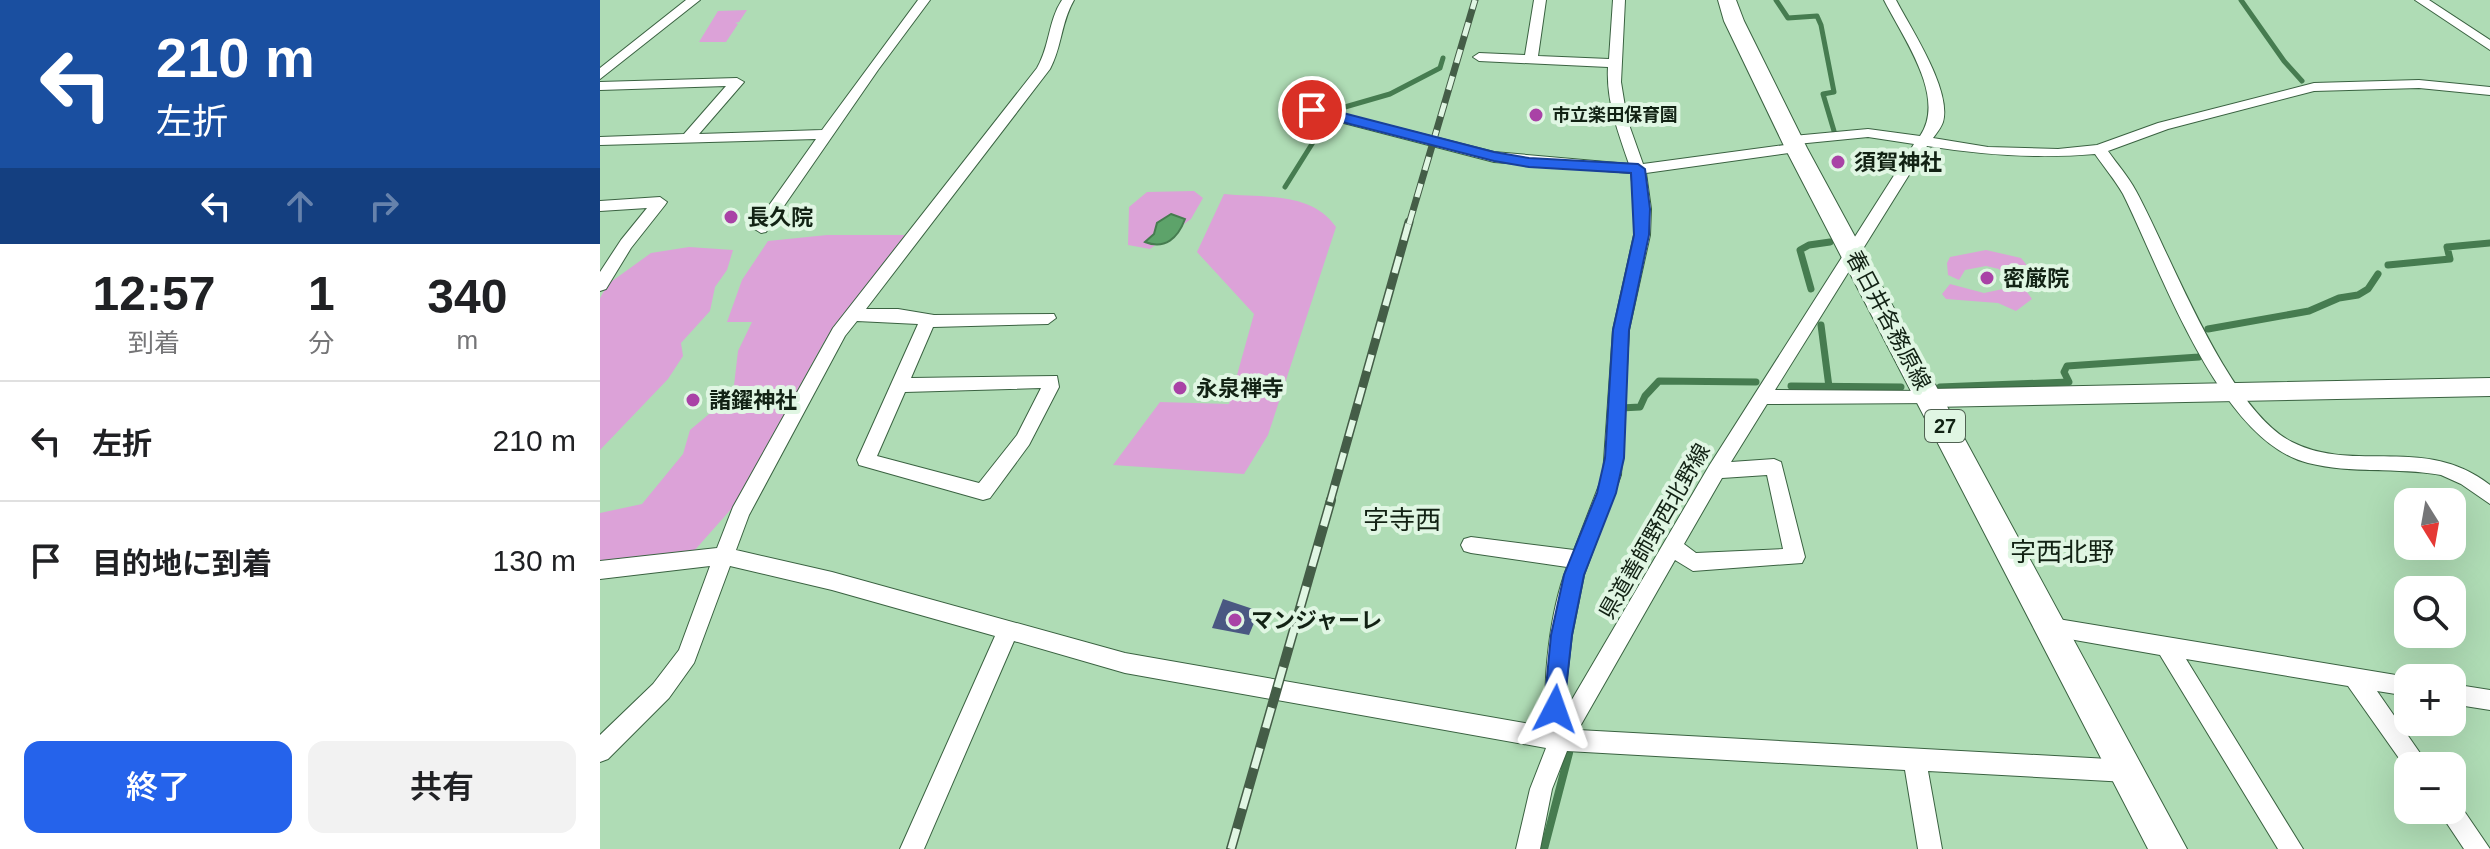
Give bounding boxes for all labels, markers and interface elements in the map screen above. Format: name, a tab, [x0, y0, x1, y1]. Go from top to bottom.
text: 210 m	[156, 26, 315, 89]
icon: left	[24, 32, 128, 136]
pin	[1278, 76, 1346, 144]
icon: arrive	[1290, 88, 1334, 132]
text: 左折	[156, 101, 228, 142]
place label: 市立楽田保育園	[1552, 105, 1678, 125]
marker: 市立楽田保育園	[1527, 106, 1545, 124]
place label: 須賀神社	[1854, 150, 1942, 175]
marker: 須賀神社	[1829, 153, 1847, 171]
icon: left	[194, 184, 238, 228]
icon: ahead	[278, 184, 322, 228]
icon: right	[362, 184, 406, 228]
place label: 長久院	[747, 205, 813, 230]
marker: 長久院	[722, 208, 740, 226]
street label: 春日井各務原線	[1841, 246, 1936, 394]
place label: 密厳院	[2003, 266, 2069, 291]
text: 12:57	[93, 267, 215, 320]
text: 1	[308, 267, 335, 320]
marker: 密厳院	[1978, 269, 1996, 287]
text: 340	[427, 270, 507, 323]
text: m	[457, 325, 478, 355]
text: 到着	[128, 328, 180, 358]
text: 分	[308, 328, 334, 358]
place label: 永泉禅寺	[1196, 376, 1284, 401]
marker: 永泉禅寺	[1171, 379, 1189, 397]
place label: 諸鑃神社	[709, 388, 797, 413]
marker: 諸鑃神社	[684, 391, 702, 409]
road number: 27	[1925, 410, 1965, 442]
icon: left	[24, 419, 68, 463]
text: 210 m	[493, 424, 576, 457]
text: 左折	[92, 427, 152, 460]
street label: 県道善師野西北野線	[1594, 439, 1715, 623]
north arrow	[2394, 488, 2466, 560]
map controls	[2394, 488, 2466, 824]
district label: 字寺西	[1363, 505, 1441, 535]
district label: 字西北野	[2010, 537, 2114, 567]
icon: arrive	[24, 539, 68, 583]
text: 130 m	[493, 544, 576, 577]
text: 目的地に到着	[92, 547, 272, 580]
button: search	[2394, 576, 2466, 648]
place label: マンジャーレ	[1251, 608, 1382, 633]
marker: マンジャーレ	[1226, 611, 1244, 629]
button: +	[2394, 664, 2466, 736]
position arrow	[1513, 667, 1597, 751]
button: 終了	[24, 741, 292, 833]
button: 共有	[308, 741, 576, 833]
button: −	[2394, 752, 2466, 824]

